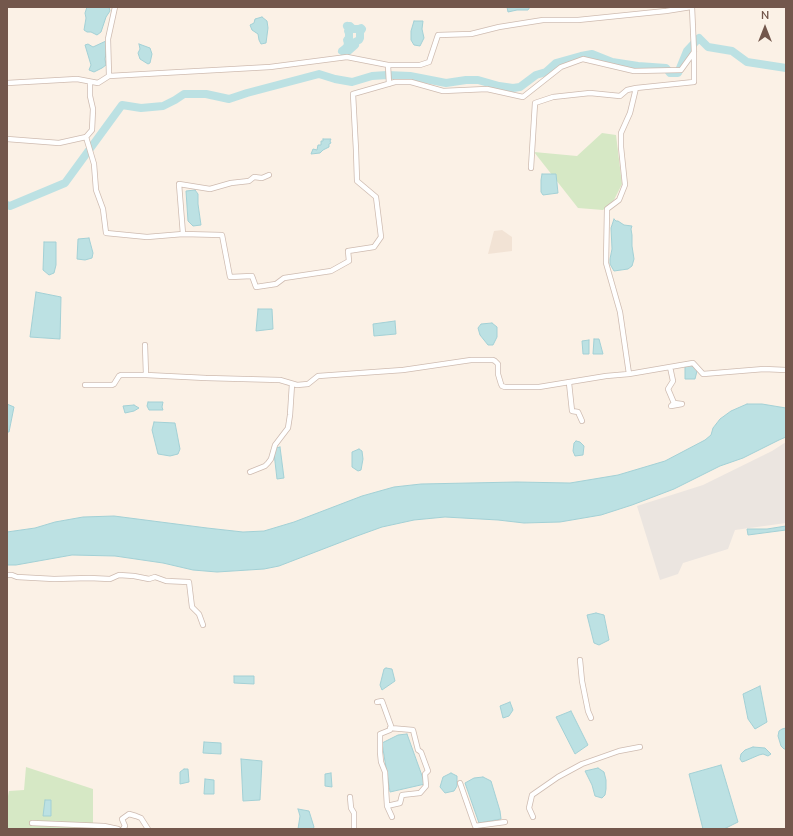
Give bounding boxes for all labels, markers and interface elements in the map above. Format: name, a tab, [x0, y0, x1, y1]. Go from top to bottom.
north arrow	[745, 8, 785, 48]
text: N	[761, 8, 769, 23]

